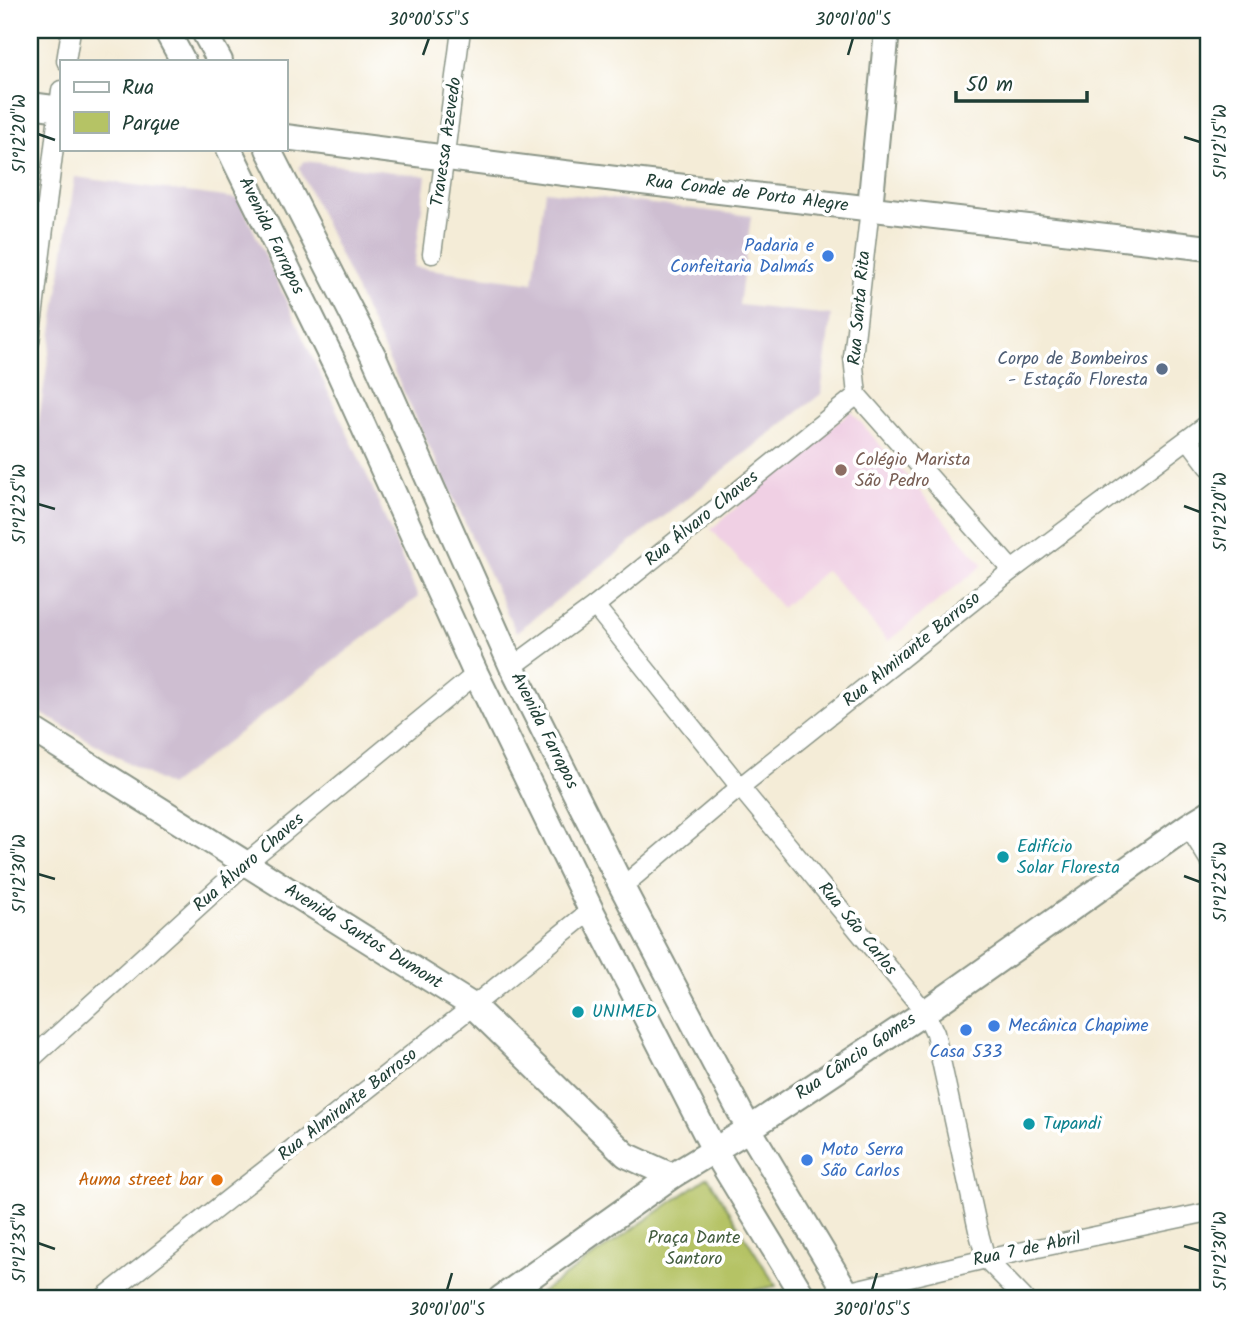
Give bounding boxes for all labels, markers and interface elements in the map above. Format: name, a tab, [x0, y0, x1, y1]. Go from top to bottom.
text: 30°00'55"S	[389, 6, 470, 35]
text: 30°01'00"S	[815, 6, 892, 35]
legend	[60, 60, 287, 150]
scale bar	[956, 60, 1087, 104]
text: 50 m	[966, 69, 1013, 102]
text: Rua	[122, 72, 154, 105]
street label: Travessa Azevedo	[424, 75, 470, 209]
text: 51°12'20"W	[6, 94, 35, 174]
text: 51°12'15"W	[1207, 104, 1236, 180]
text: Parque	[122, 108, 180, 141]
street label: Rua Conde de Porto Alegre	[644, 167, 850, 221]
street label: Avenida Farrapos	[230, 172, 312, 300]
place label: Padaria e Confeitaria Dalmás	[670, 232, 814, 282]
marker: Padaria e Confeitaria Dalmás	[820, 248, 836, 264]
street label: Rua Santa Rita	[841, 249, 879, 367]
place label: Corpo de Bombeiros - Estação Floresta	[997, 345, 1148, 395]
marker: Corpo de Bombeiros - Estação Floresta	[1154, 361, 1170, 377]
place label: Colégio Marista São Pedro	[855, 446, 970, 496]
marker: Colégio Marista São Pedro	[833, 462, 849, 478]
text: 51°12'25"W	[6, 464, 35, 544]
street label: Rua Álvaro Chaves	[639, 464, 766, 574]
text: 51°12'20"W	[1207, 472, 1236, 552]
street label: Rua Almirante Barroso	[836, 585, 988, 715]
street label: Avenida Farrapos	[502, 667, 586, 795]
street label: Rua Álvaro Chaves	[187, 806, 312, 920]
place label: Edifício Solar Floresta	[1017, 833, 1120, 883]
text: 51°12'30"W	[6, 834, 35, 914]
text: 51°12'25"W	[1207, 842, 1236, 922]
marker: Edifício Solar Floresta	[995, 849, 1011, 865]
street label: Avenida Santos Dumont	[278, 876, 449, 998]
street label: Rua São Carlos	[810, 876, 904, 983]
place label: UNIMED	[592, 998, 657, 1027]
marker: UNIMED	[570, 1004, 586, 1020]
street label: Rua Câncio Gomes	[790, 1005, 923, 1108]
place label: Mecânica Chapime	[1008, 1012, 1149, 1041]
marker: Mecânica Chapime	[986, 1018, 1002, 1034]
marker: Casa 533	[958, 1022, 974, 1038]
place label: Casa 533	[930, 1038, 1002, 1067]
street label: Rua Almirante Barroso	[272, 1041, 424, 1169]
place label: Tupandi	[1043, 1110, 1102, 1139]
marker: Tupandi	[1021, 1116, 1037, 1132]
place label: Moto Serra São Carlos	[821, 1136, 904, 1186]
marker: Moto Serra São Carlos	[799, 1152, 815, 1168]
place label: Auma street bar	[79, 1166, 204, 1195]
marker: Auma street bar	[209, 1172, 225, 1188]
text: 51°12'35"W	[6, 1203, 35, 1283]
text: 51°12'30"W	[1207, 1211, 1236, 1291]
park label: Praça Dante Santoro	[648, 1224, 740, 1274]
street label: Rua 7 de Abril	[970, 1224, 1084, 1276]
text: 30°01'00"S	[409, 1296, 486, 1325]
text: 30°01'05"S	[834, 1296, 911, 1325]

